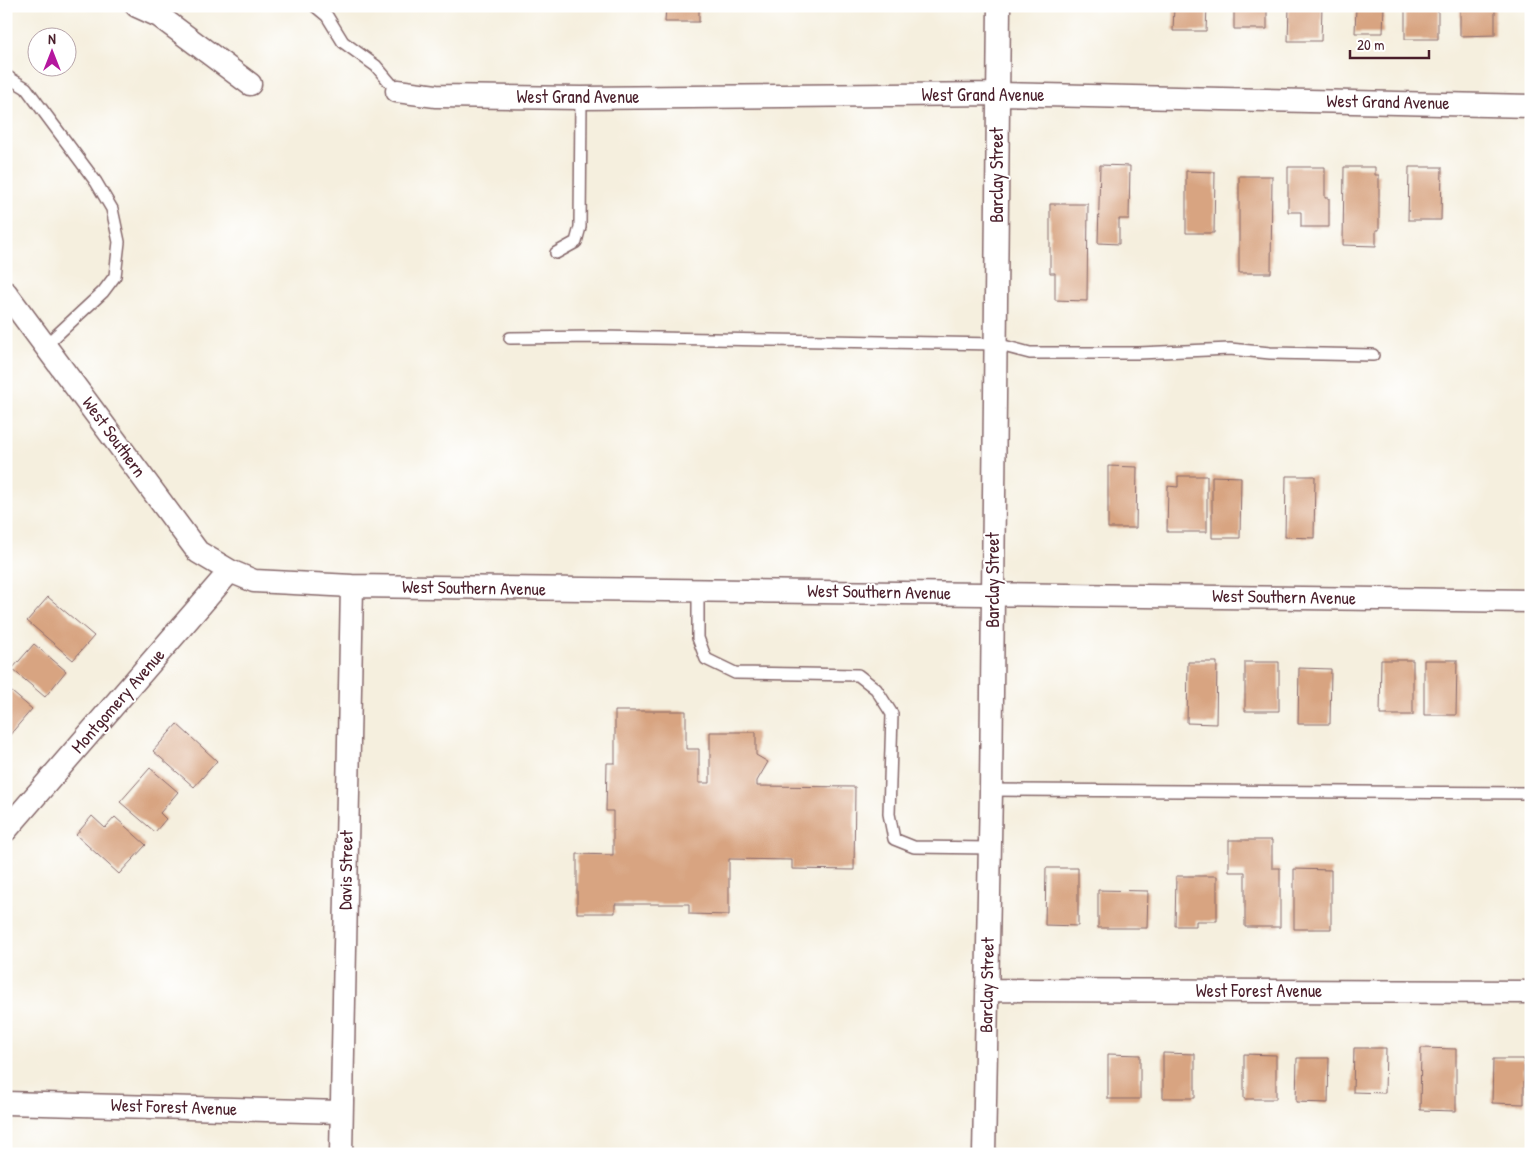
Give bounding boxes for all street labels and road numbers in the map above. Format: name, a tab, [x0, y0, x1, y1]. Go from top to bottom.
street label: West Grand Avenue	[921, 82, 1045, 107]
street label: West Grand Avenue	[516, 84, 640, 109]
street label: West Grand Avenue	[1326, 88, 1450, 115]
street label: Barclay Street	[984, 126, 1009, 223]
street label: West Southern	[77, 391, 152, 482]
street label: Barclay Street	[980, 531, 1005, 628]
street label: West Southern Avenue	[402, 574, 546, 601]
street label: West Southern Avenue	[807, 578, 951, 605]
street label: West Southern Avenue	[1212, 583, 1356, 610]
street label: Montgomery Avenue	[65, 643, 170, 758]
street label: Davis Street	[332, 829, 359, 910]
street label: Barclay Street	[973, 936, 1000, 1033]
street label: West Forest Avenue	[1196, 978, 1322, 1003]
street label: West Forest Avenue	[110, 1092, 238, 1121]

